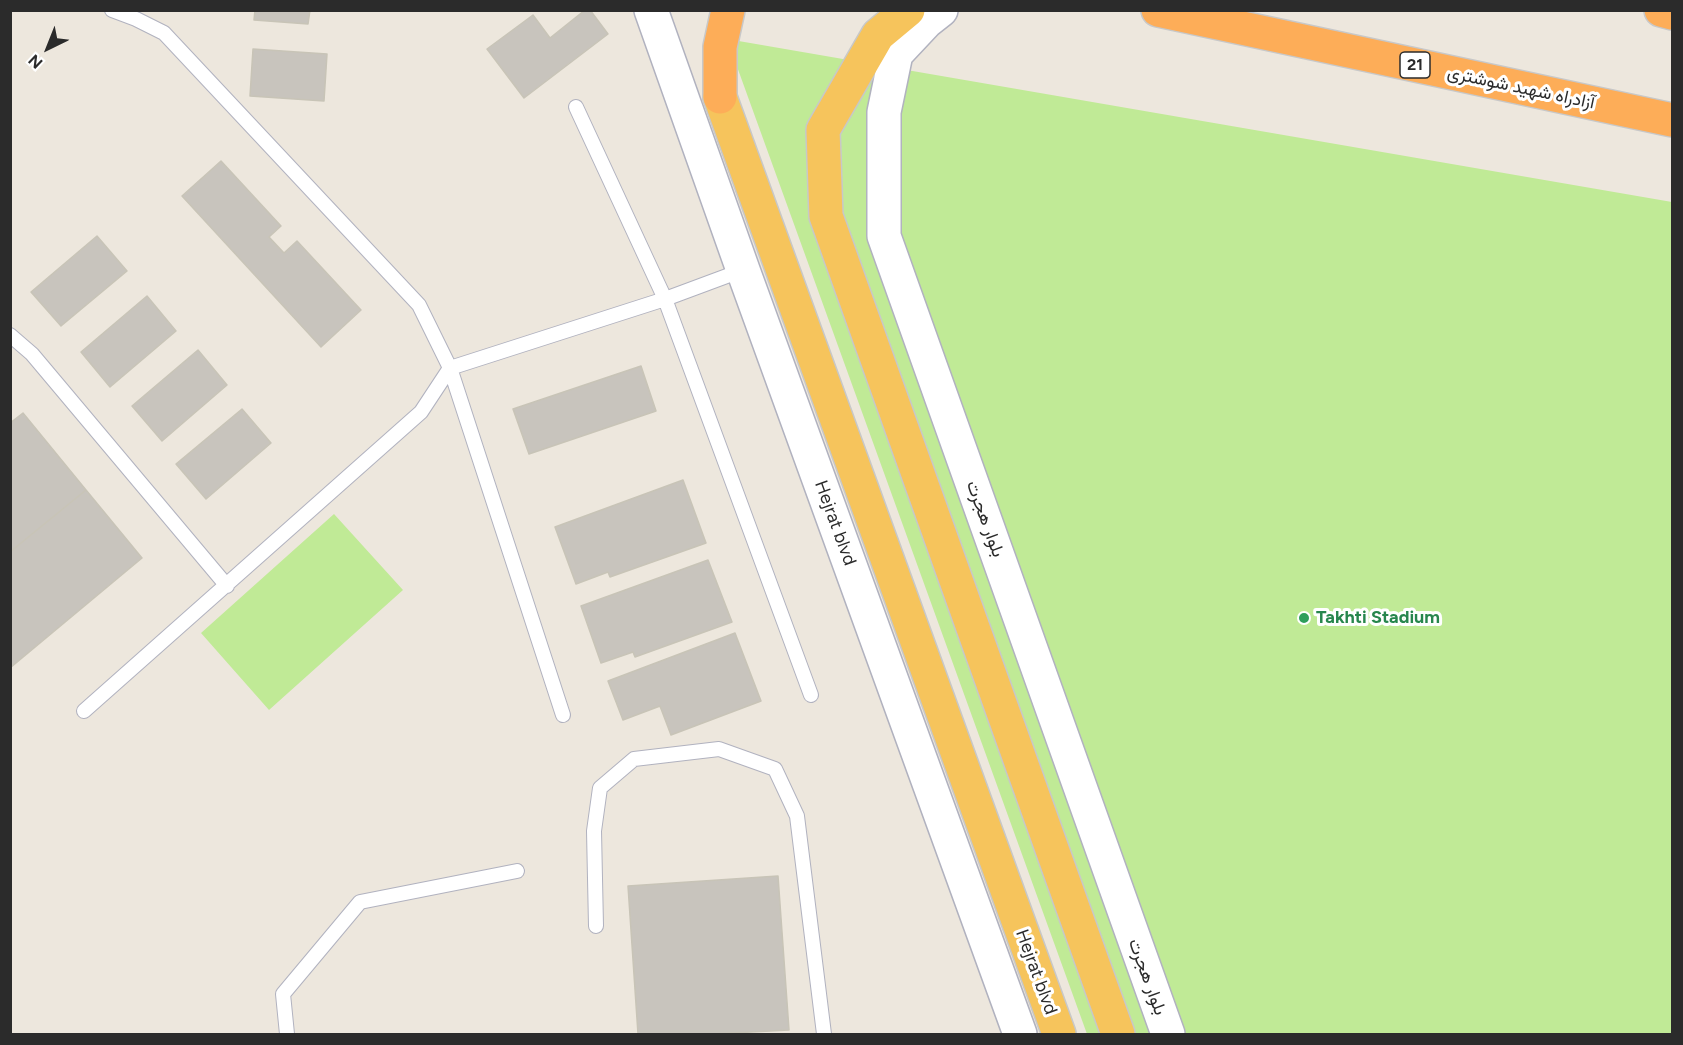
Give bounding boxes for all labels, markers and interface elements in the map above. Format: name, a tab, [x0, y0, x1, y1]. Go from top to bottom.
north arrow	[18, 18, 78, 78]
text: N	[24, 50, 46, 73]
road number: 21	[1400, 52, 1430, 78]
street label: آزادراه شهید شوشتری	[1445, 62, 1597, 114]
street label: Hejrat blvd	[810, 478, 860, 568]
street label: بلوار هجرت	[961, 478, 1009, 560]
place label: Takhti Stadium	[1316, 607, 1440, 629]
marker: Takhti Stadium	[1297, 611, 1311, 625]
street label: Hejrat blvd	[1011, 927, 1061, 1017]
street label: بلوار هجرت	[1123, 936, 1171, 1018]

